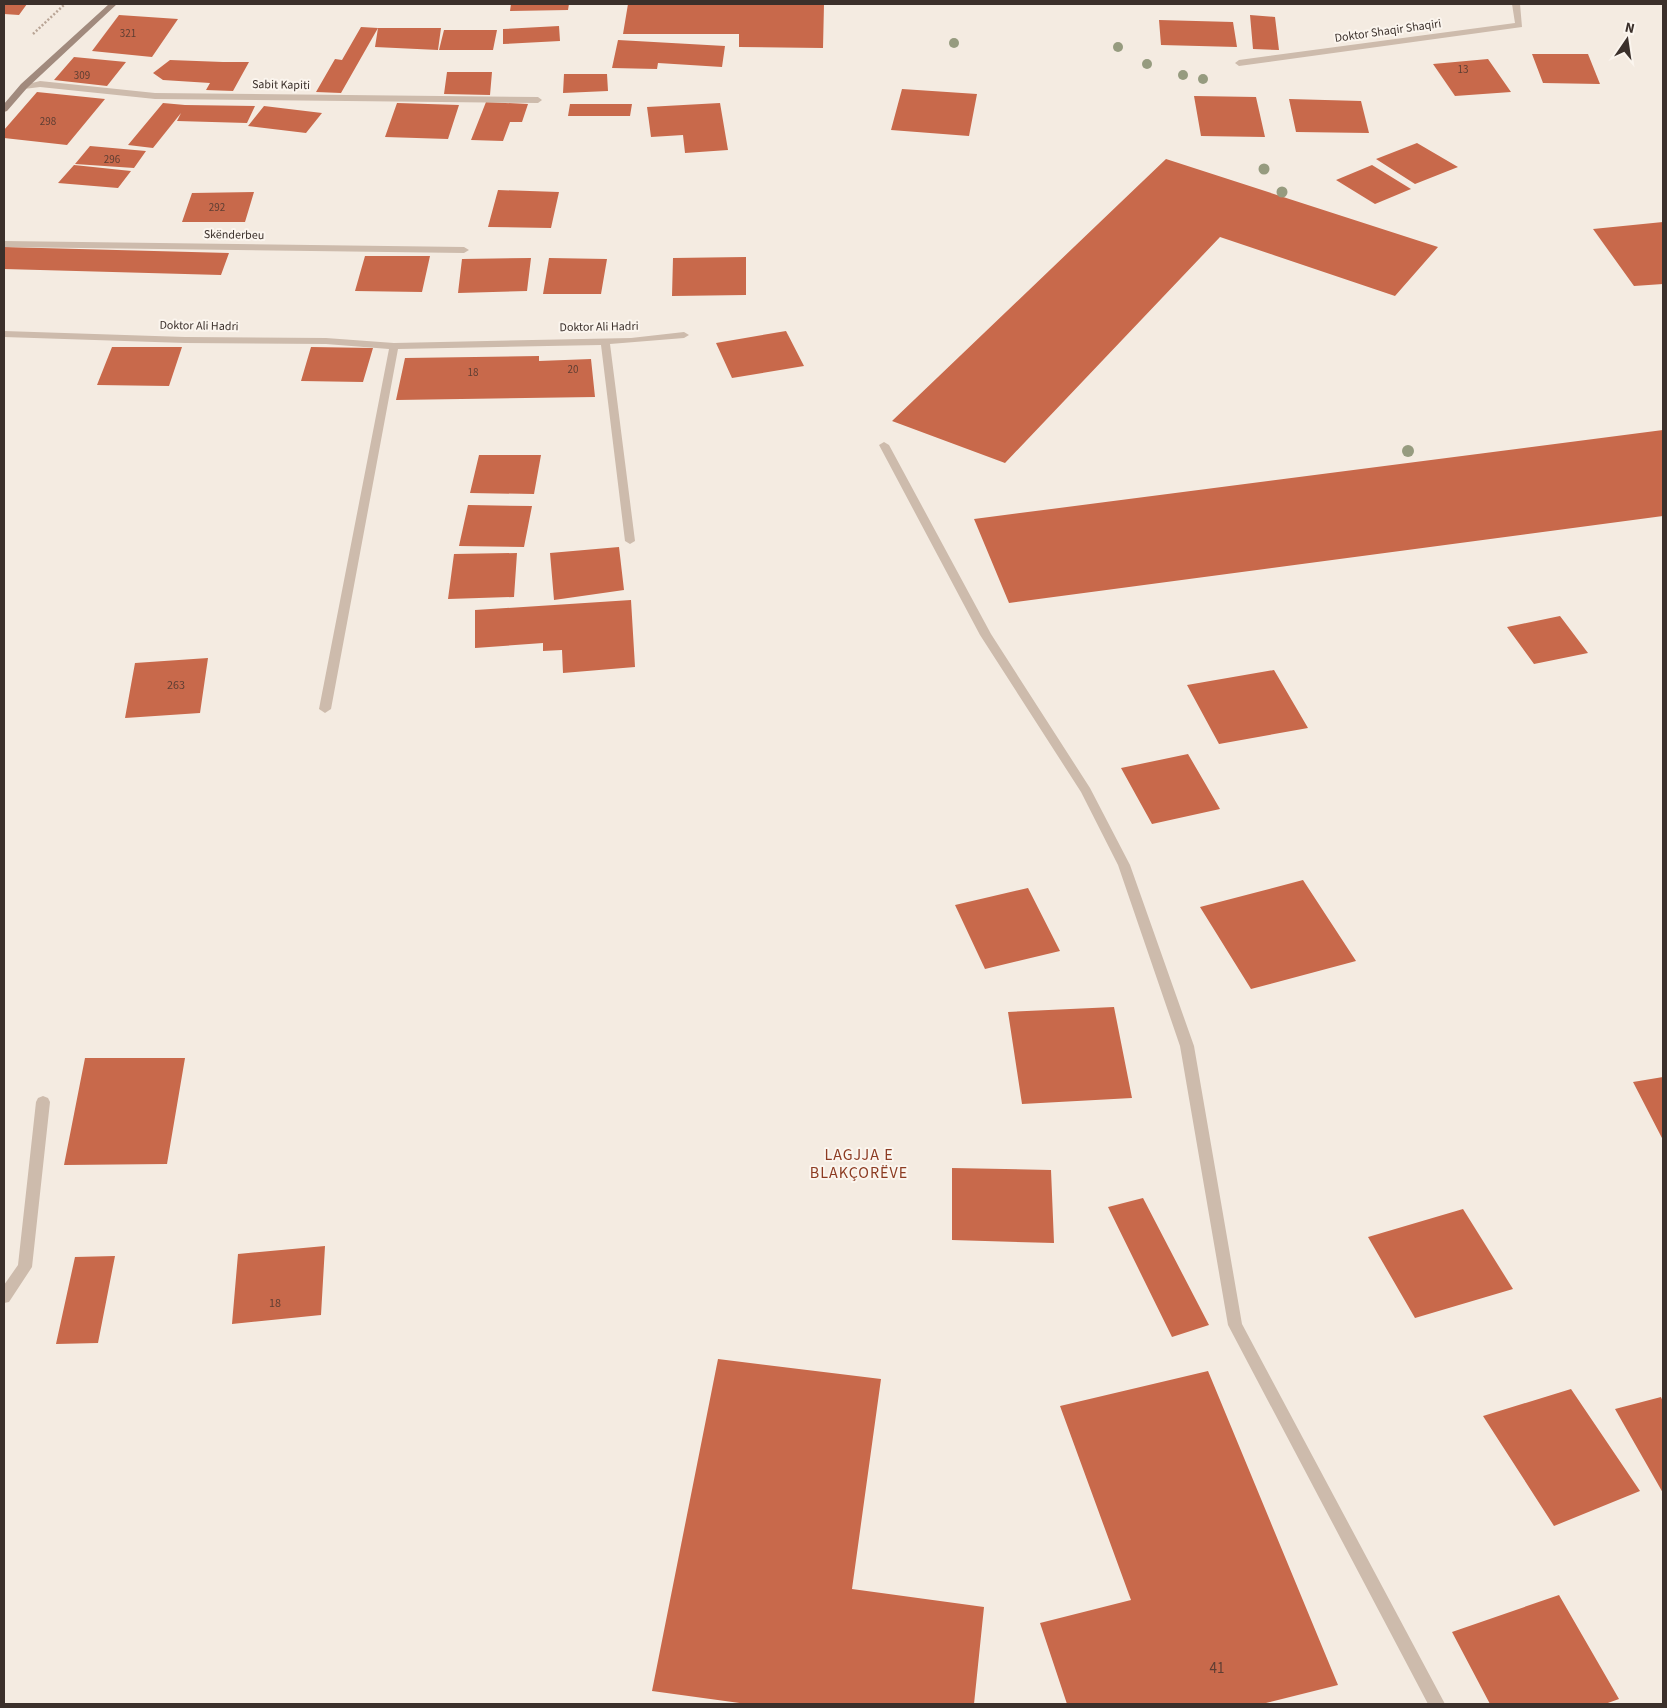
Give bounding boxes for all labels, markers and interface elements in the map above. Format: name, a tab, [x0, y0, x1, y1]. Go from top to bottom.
street label: Doktor Shaqir Shaqiri	[1334, 15, 1442, 47]
north arrow	[1602, 15, 1652, 65]
text: N	[1623, 18, 1636, 39]
house number: 321	[120, 26, 136, 41]
house number: 13	[1458, 62, 1468, 77]
house number: 309	[74, 68, 90, 83]
street label: Sabit Kapiti	[252, 76, 310, 94]
house number: 298	[40, 114, 57, 129]
house number: 296	[104, 152, 121, 167]
house number: 292	[209, 200, 225, 215]
street label: Skënderbeu	[204, 226, 264, 244]
street label: Doktor Ali Hadri	[159, 317, 239, 335]
street label: Doktor Ali Hadri	[559, 318, 639, 336]
house number: 20	[568, 362, 578, 377]
house number: 18	[468, 365, 479, 380]
house number: 263	[167, 677, 185, 694]
district label: LAGJJA E BLAKÇORËVE	[810, 1144, 908, 1184]
house number: 18	[269, 1295, 281, 1312]
house number: 41	[1210, 1658, 1224, 1679]

